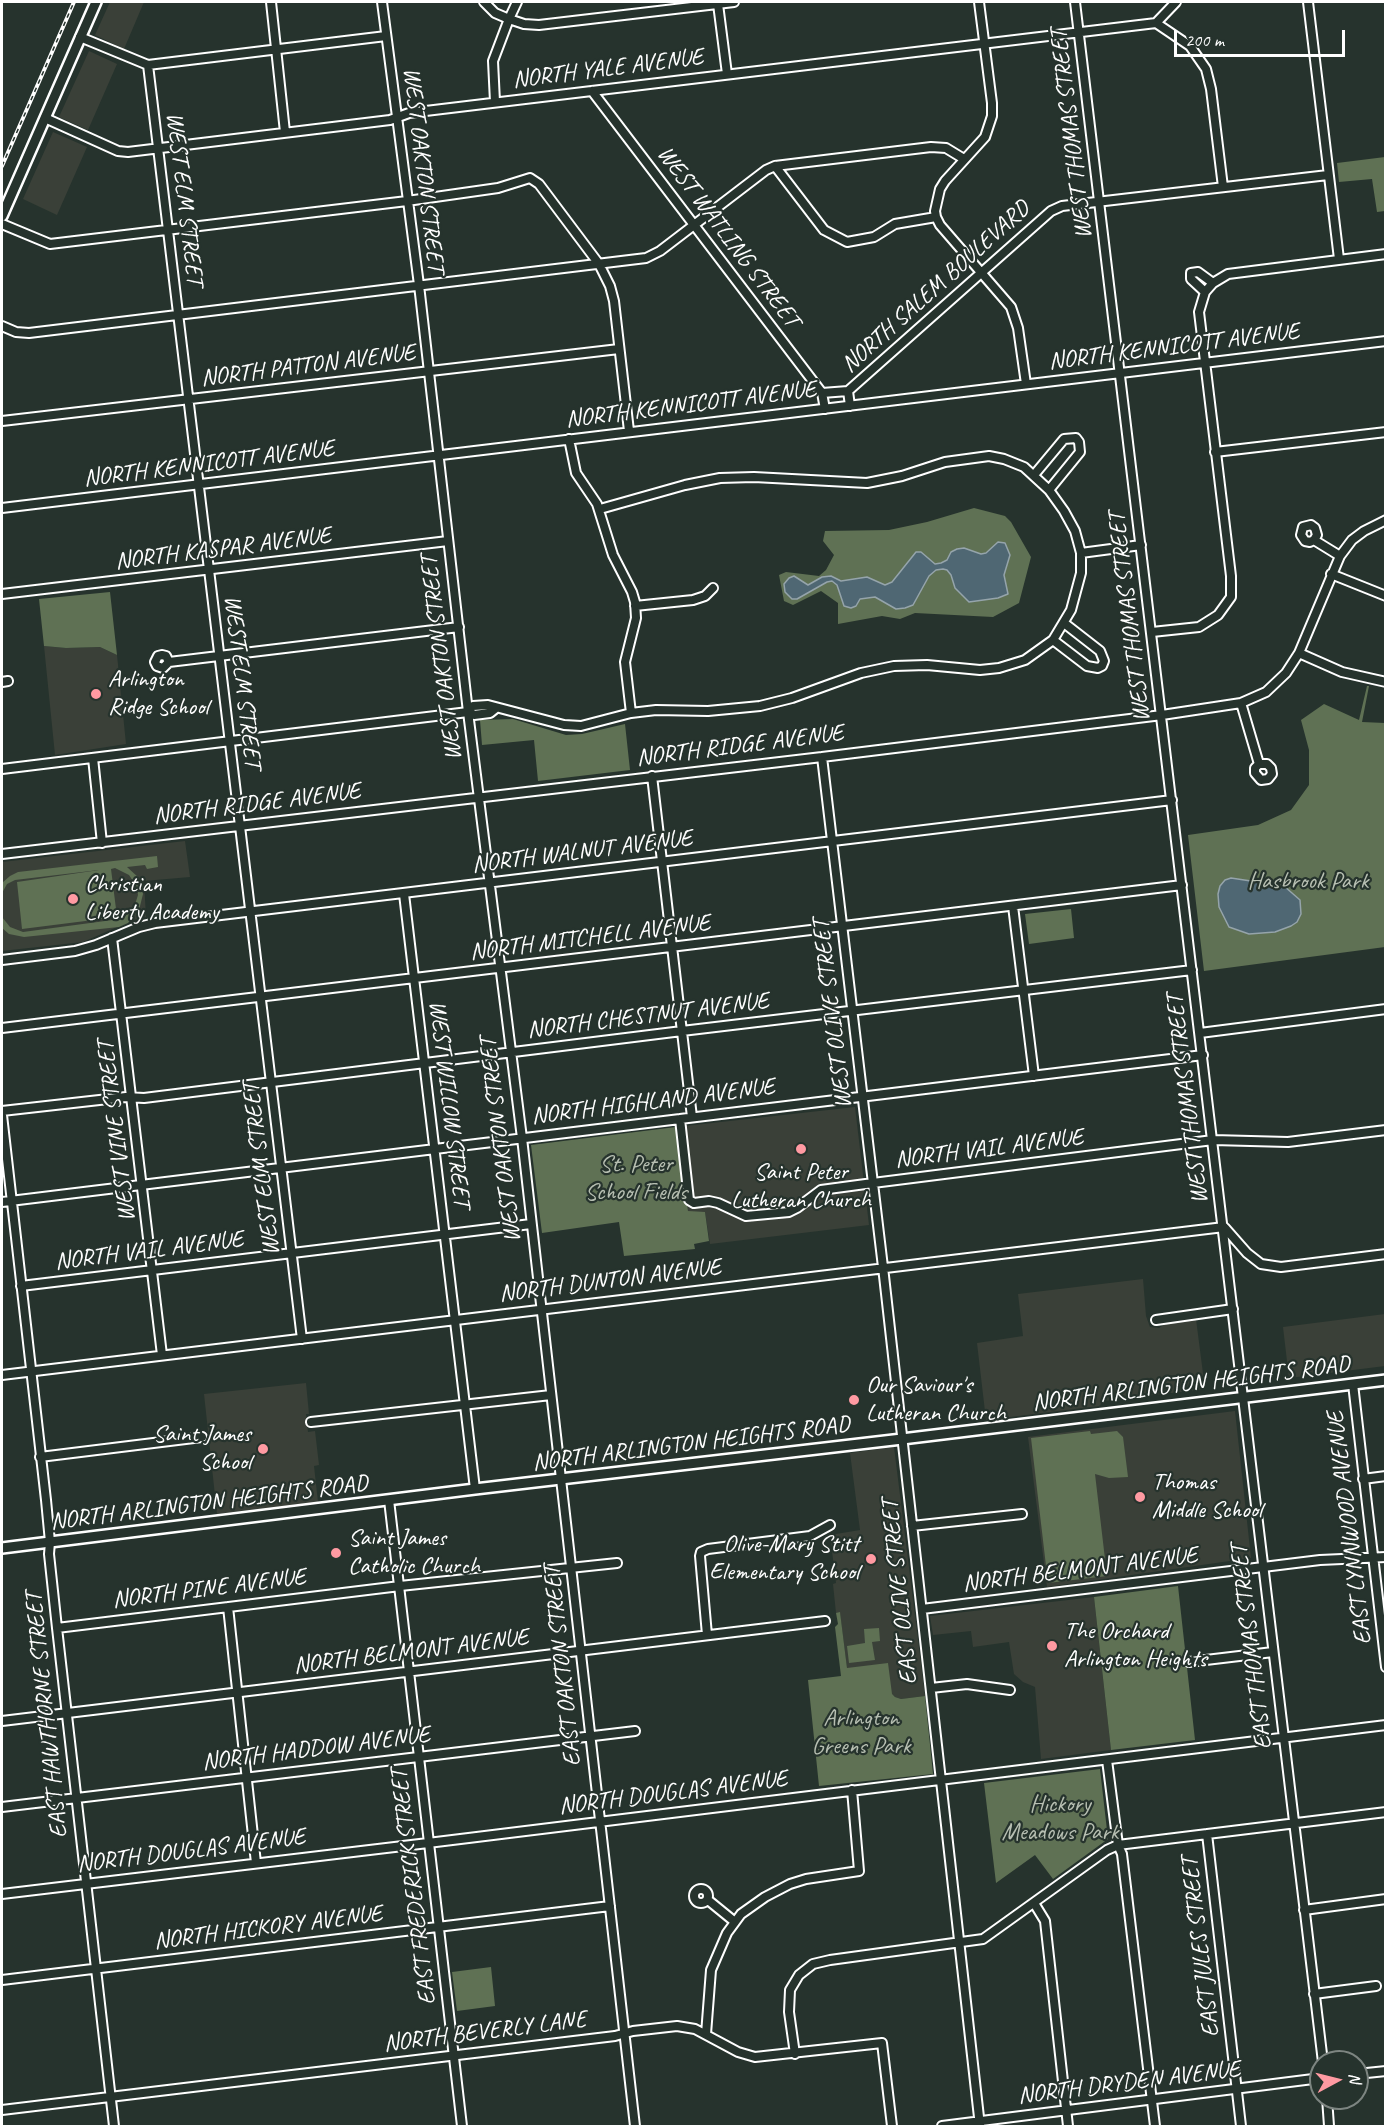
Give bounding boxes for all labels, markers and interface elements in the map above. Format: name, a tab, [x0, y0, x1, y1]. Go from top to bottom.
scale bar	[1177, 18, 1348, 56]
street label: WEST THOMAS STREET	[1045, 28, 1099, 240]
text: 200 m	[1185, 29, 1224, 51]
street label: NORTH YALE AVENUE	[511, 43, 705, 95]
street label: WEST OAKTON STREET	[396, 66, 450, 274]
street label: WEST ELM STREET	[159, 111, 209, 287]
street label: WEST WATLING STREET	[650, 140, 806, 334]
street label: NORTH SALEM BOULEVARD	[836, 195, 1036, 379]
street label: NORTH KENNICOTT AVENUE	[1047, 317, 1301, 377]
street label: NORTH PATTON AVENUE	[199, 339, 417, 393]
street label: NORTH KENNICOTT AVENUE	[564, 375, 818, 435]
street label: NORTH KENNICOTT AVENUE	[82, 434, 336, 494]
street label: WEST THOMAS STREET	[1103, 511, 1157, 723]
street label: NORTH KASPAR AVENUE	[113, 521, 333, 577]
street label: WEST OAKTON STREET	[415, 554, 469, 762]
street label: WEST ELM STREET	[217, 594, 267, 770]
place label: Arlington Ridge School	[108, 666, 209, 722]
marker: Arlington Ridge School	[89, 687, 103, 701]
street label: NORTH RIDGE AVENUE	[635, 719, 845, 773]
street label: NORTH RIDGE AVENUE	[152, 777, 362, 831]
street label: NORTH WALNUT AVENUE	[470, 824, 694, 880]
park label: Hasbrook Park	[1248, 868, 1368, 896]
place label: Christian Liberty Academy	[85, 871, 219, 927]
marker: Christian Liberty Academy	[66, 892, 80, 906]
street label: NORTH MITCHELL AVENUE	[468, 909, 712, 967]
street label: WEST OLIVE STREET	[807, 918, 859, 1110]
street label: NORTH CHESTNUT AVENUE	[526, 987, 770, 1045]
street label: WEST THOMAS STREET	[1161, 993, 1215, 1205]
street label: WEST WILLOW STREET	[422, 999, 476, 1209]
street label: WEST OAKTON STREET	[474, 1036, 528, 1244]
street label: WEST VINE STREET	[92, 1039, 142, 1223]
street label: NORTH HIGHLAND AVENUE	[530, 1073, 776, 1131]
street label: WEST ELM STREET	[237, 1081, 287, 1257]
street label: NORTH VAIL AVENUE	[893, 1123, 1085, 1175]
marker: Saint Peter Lutheran Church	[794, 1142, 808, 1156]
park label: St. Peter School Fields	[585, 1151, 687, 1207]
place label: Saint Peter Lutheran Church	[731, 1159, 871, 1215]
street label: NORTH VAIL AVENUE	[53, 1225, 245, 1277]
street label: NORTH DUNTON AVENUE	[497, 1253, 723, 1309]
street label: NORTH ARLINGTON HEIGHTS ROAD	[1031, 1350, 1351, 1418]
place label: Our Saviour's Lutheran Church	[866, 1372, 1006, 1428]
marker: Our Saviour's Lutheran Church	[847, 1393, 861, 1407]
street label: NORTH ARLINGTON HEIGHTS ROAD	[531, 1410, 851, 1478]
street label: EAST LYNNWOOD AVENUE	[1321, 1410, 1379, 1646]
place label: Saint James School	[153, 1421, 251, 1477]
marker: Saint James School	[256, 1442, 270, 1456]
street label: NORTH ARLINGTON HEIGHTS ROAD	[49, 1469, 369, 1537]
place label: Thomas Middle School	[1152, 1469, 1262, 1525]
marker: Thomas Middle School	[1133, 1490, 1147, 1504]
street label: EAST OLIVE STREET	[876, 1498, 924, 1686]
place label: Saint James Catholic Church	[348, 1525, 480, 1581]
place label: Olive-Mary Stitt Elementary School	[709, 1531, 859, 1587]
street label: NORTH BELMONT AVENUE	[961, 1541, 1199, 1599]
street label: EAST THOMAS STREET	[1225, 1543, 1279, 1751]
marker: Saint James Catholic Church	[329, 1546, 343, 1560]
marker: Olive-Mary Stitt Elementary School	[864, 1552, 878, 1566]
street label: NORTH PINE AVENUE	[111, 1563, 307, 1615]
street label: EAST OAKTON STREET	[538, 1564, 588, 1768]
street label: EAST HAWTHORNE STREET	[20, 1591, 74, 1839]
place label: The Orchard Arlington Heights	[1064, 1618, 1207, 1674]
street label: NORTH BELMONT AVENUE	[292, 1623, 530, 1681]
marker: The Orchard Arlington Heights	[1045, 1639, 1059, 1653]
park label: Arlington Greens Park	[812, 1705, 910, 1761]
street label: NORTH HADDOW AVENUE	[200, 1721, 432, 1777]
street label: NORTH DOUGLAS AVENUE	[557, 1765, 789, 1821]
street label: EAST FREDERICK STREET	[385, 1767, 443, 2007]
park label: Hickory Meadows Park	[1001, 1791, 1119, 1847]
street label: NORTH DOUGLAS AVENUE	[75, 1823, 307, 1879]
street label: EAST JULES STREET	[1176, 1855, 1226, 2039]
street label: NORTH HICKORY AVENUE	[152, 1900, 384, 1956]
street label: NORTH BEVERLY LANE	[382, 2005, 588, 2059]
north arrow	[1309, 2050, 1369, 2110]
street label: NORTH DRYDEN AVENUE	[1016, 2055, 1242, 2111]
text: N	[1344, 2072, 1365, 2084]

